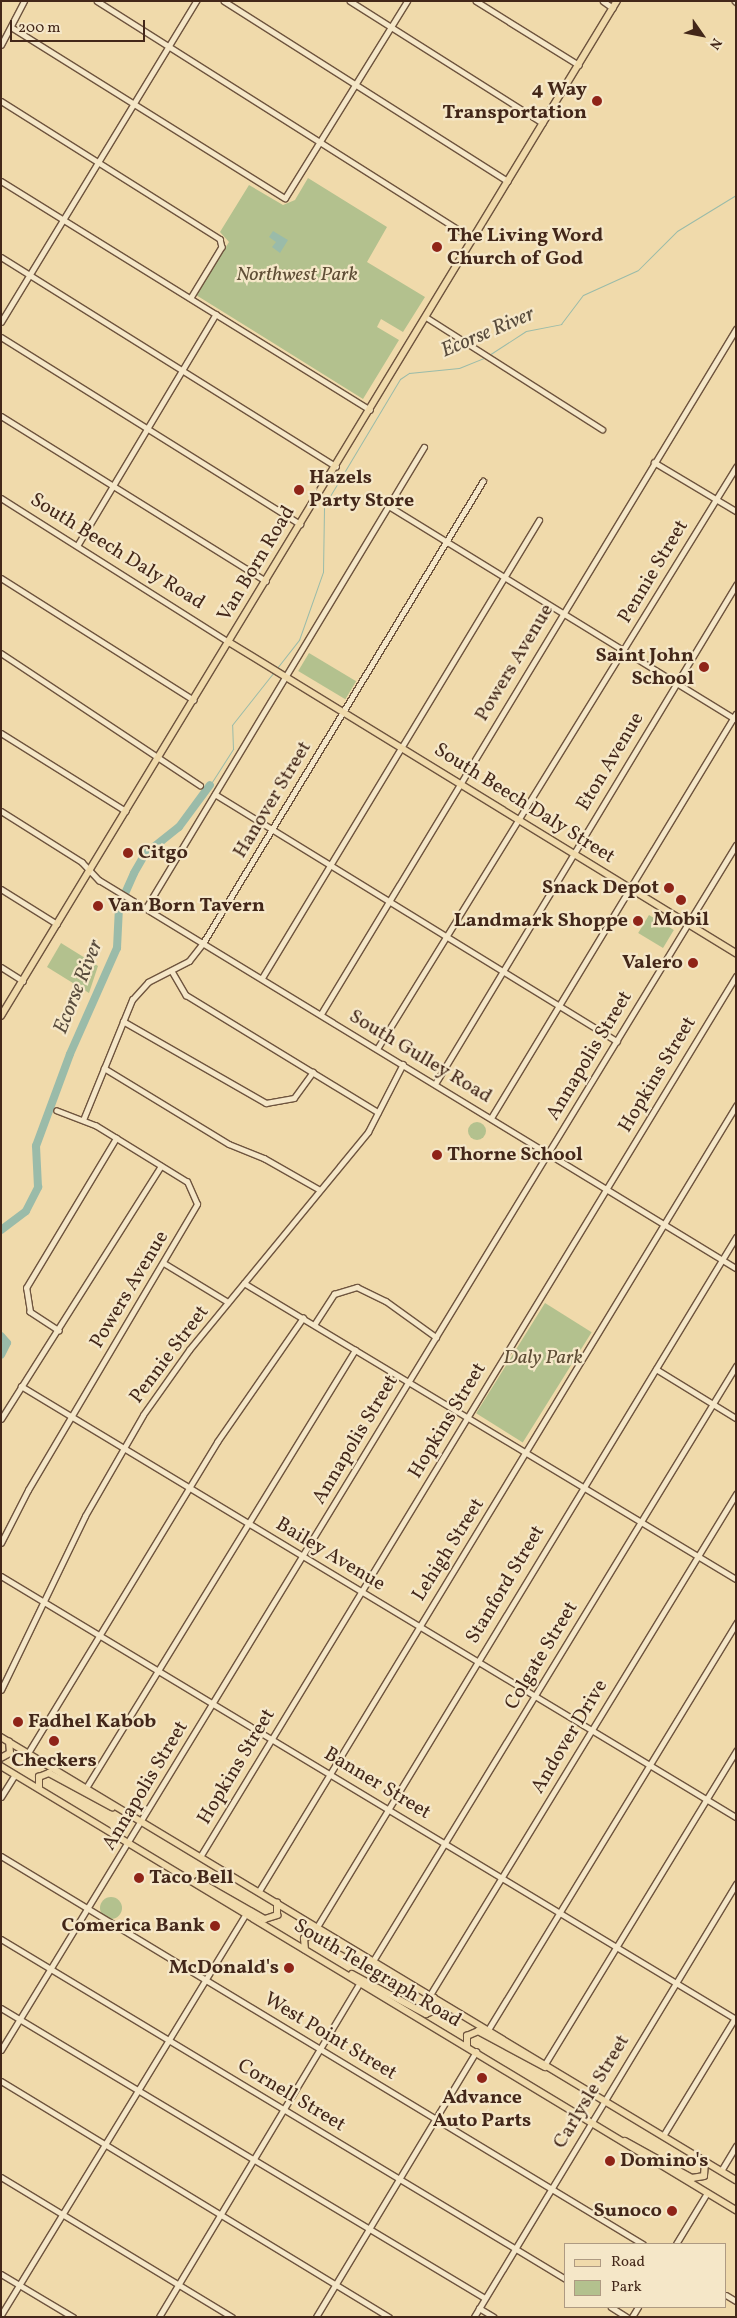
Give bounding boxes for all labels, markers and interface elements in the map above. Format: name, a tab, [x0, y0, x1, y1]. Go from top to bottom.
scale bar	[12, 10, 148, 42]
north arrow	[677, 10, 727, 60]
text: 200 m	[18, 18, 61, 39]
text: N	[704, 34, 726, 53]
place label: 4 Way Transportation	[442, 78, 587, 125]
marker: 4 Way Transportation	[591, 95, 603, 107]
place label: The Living Word Church of God	[447, 224, 603, 271]
marker: The Living Word Church of God	[431, 241, 443, 253]
park label: Northwest Park	[236, 263, 358, 287]
water label: Ecorse River	[437, 302, 539, 364]
place label: Hazels Party Store	[309, 466, 415, 513]
marker: Hazels Party Store	[293, 484, 305, 496]
street label: South Beech Daly Road	[25, 488, 209, 616]
street label: Van Born Road	[213, 502, 301, 626]
street label: Pennie Street	[614, 516, 694, 628]
street label: Powers Avenue	[471, 600, 559, 726]
place label: Saint John School	[596, 644, 694, 691]
marker: Saint John School	[698, 661, 710, 673]
street label: Eton Avenue	[572, 708, 650, 816]
street label: Hanover Street	[229, 737, 317, 863]
street label: South Beech Daly Street	[429, 738, 619, 870]
place label: Citgo	[138, 841, 188, 865]
marker: Citgo	[122, 847, 134, 859]
place label: Snack Depot	[542, 876, 659, 900]
marker: Snack Depot	[663, 882, 675, 894]
place label: Van Born Tavern	[108, 894, 265, 918]
marker: Mobil	[675, 894, 687, 906]
marker: Van Born Tavern	[92, 900, 104, 912]
place label: Mobil	[653, 908, 709, 932]
place label: Landmark Shoppe	[454, 909, 628, 933]
marker: Landmark Shoppe	[632, 915, 644, 927]
water label: Ecorse River	[49, 936, 109, 1038]
place label: Valero	[622, 951, 683, 975]
marker: Valero	[687, 957, 699, 969]
street label: Annapolis Street	[542, 987, 638, 1125]
street label: South Gulley Road	[344, 1005, 496, 1109]
street label: Hopkins Street	[614, 1013, 702, 1137]
place label: Thorne School	[447, 1143, 583, 1167]
marker: Thorne School	[431, 1149, 443, 1161]
street label: Powers Avenue	[86, 1227, 174, 1353]
street label: Pennie Street	[125, 1301, 215, 1409]
park label: Daly Park	[503, 1346, 583, 1370]
street label: Hopkins Street	[404, 1359, 492, 1483]
street label: Annapolis Street	[308, 1371, 404, 1509]
street label: Lehigh Street	[408, 1494, 490, 1606]
street label: Bailey Avenue	[271, 1513, 389, 1597]
street label: Stanford Street	[461, 1522, 551, 1648]
street label: Colgate Street	[500, 1597, 584, 1715]
street label: Andover Drive	[527, 1676, 613, 1798]
street label: Hopkins Street	[193, 1705, 281, 1829]
place label: Fadhel Kabob	[28, 1710, 156, 1734]
marker: Fadhel Kabob	[12, 1716, 24, 1728]
street label: Annapolis Street	[98, 1717, 194, 1855]
marker: Checkers	[48, 1735, 60, 1747]
street label: Banner Street	[319, 1743, 435, 1825]
place label: Checkers	[11, 1749, 97, 1773]
place label: Taco Bell	[149, 1866, 234, 1890]
marker: Taco Bell	[133, 1872, 145, 1884]
place label: Comerica Bank	[61, 1914, 205, 1938]
street label: South Telegraph Road	[289, 1914, 465, 2034]
marker: Comerica Bank	[209, 1920, 221, 1932]
place label: McDonald's	[169, 1956, 279, 1980]
marker: McDonald's	[283, 1962, 295, 1974]
street label: West Point Street	[259, 1988, 401, 2086]
street label: Carlysle Street	[549, 2031, 635, 2153]
street label: Cornell Street	[233, 2054, 349, 2138]
marker: Advance Auto Parts	[476, 2072, 488, 2084]
place label: Advance Auto Parts	[433, 2086, 531, 2133]
place label: Domino's	[620, 2149, 708, 2173]
marker: Domino's	[604, 2155, 616, 2167]
place label: Sunoco	[594, 2199, 662, 2223]
marker: Sunoco	[666, 2205, 678, 2217]
legend	[564, 2243, 727, 2308]
text: Road	[611, 2252, 645, 2273]
text: Park	[611, 2277, 642, 2298]

